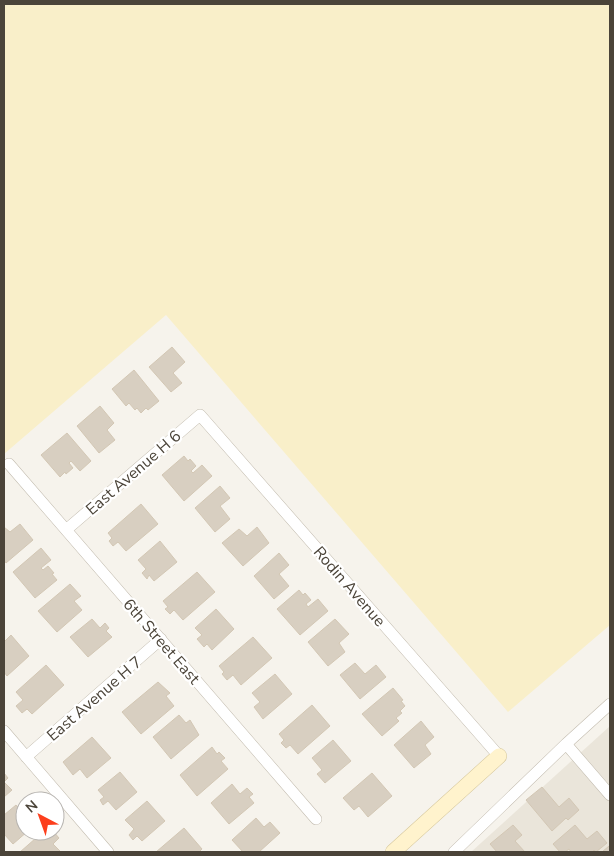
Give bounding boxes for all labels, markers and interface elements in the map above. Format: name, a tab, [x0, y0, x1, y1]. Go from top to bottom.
street label: East Avenue H 6	[81, 425, 186, 520]
street label: Rodin Avenue	[308, 542, 390, 632]
street label: 6th Street East	[118, 594, 205, 690]
street label: East Avenue H 7	[42, 651, 147, 746]
north arrow	[15, 791, 65, 841]
text: N	[22, 796, 42, 817]

